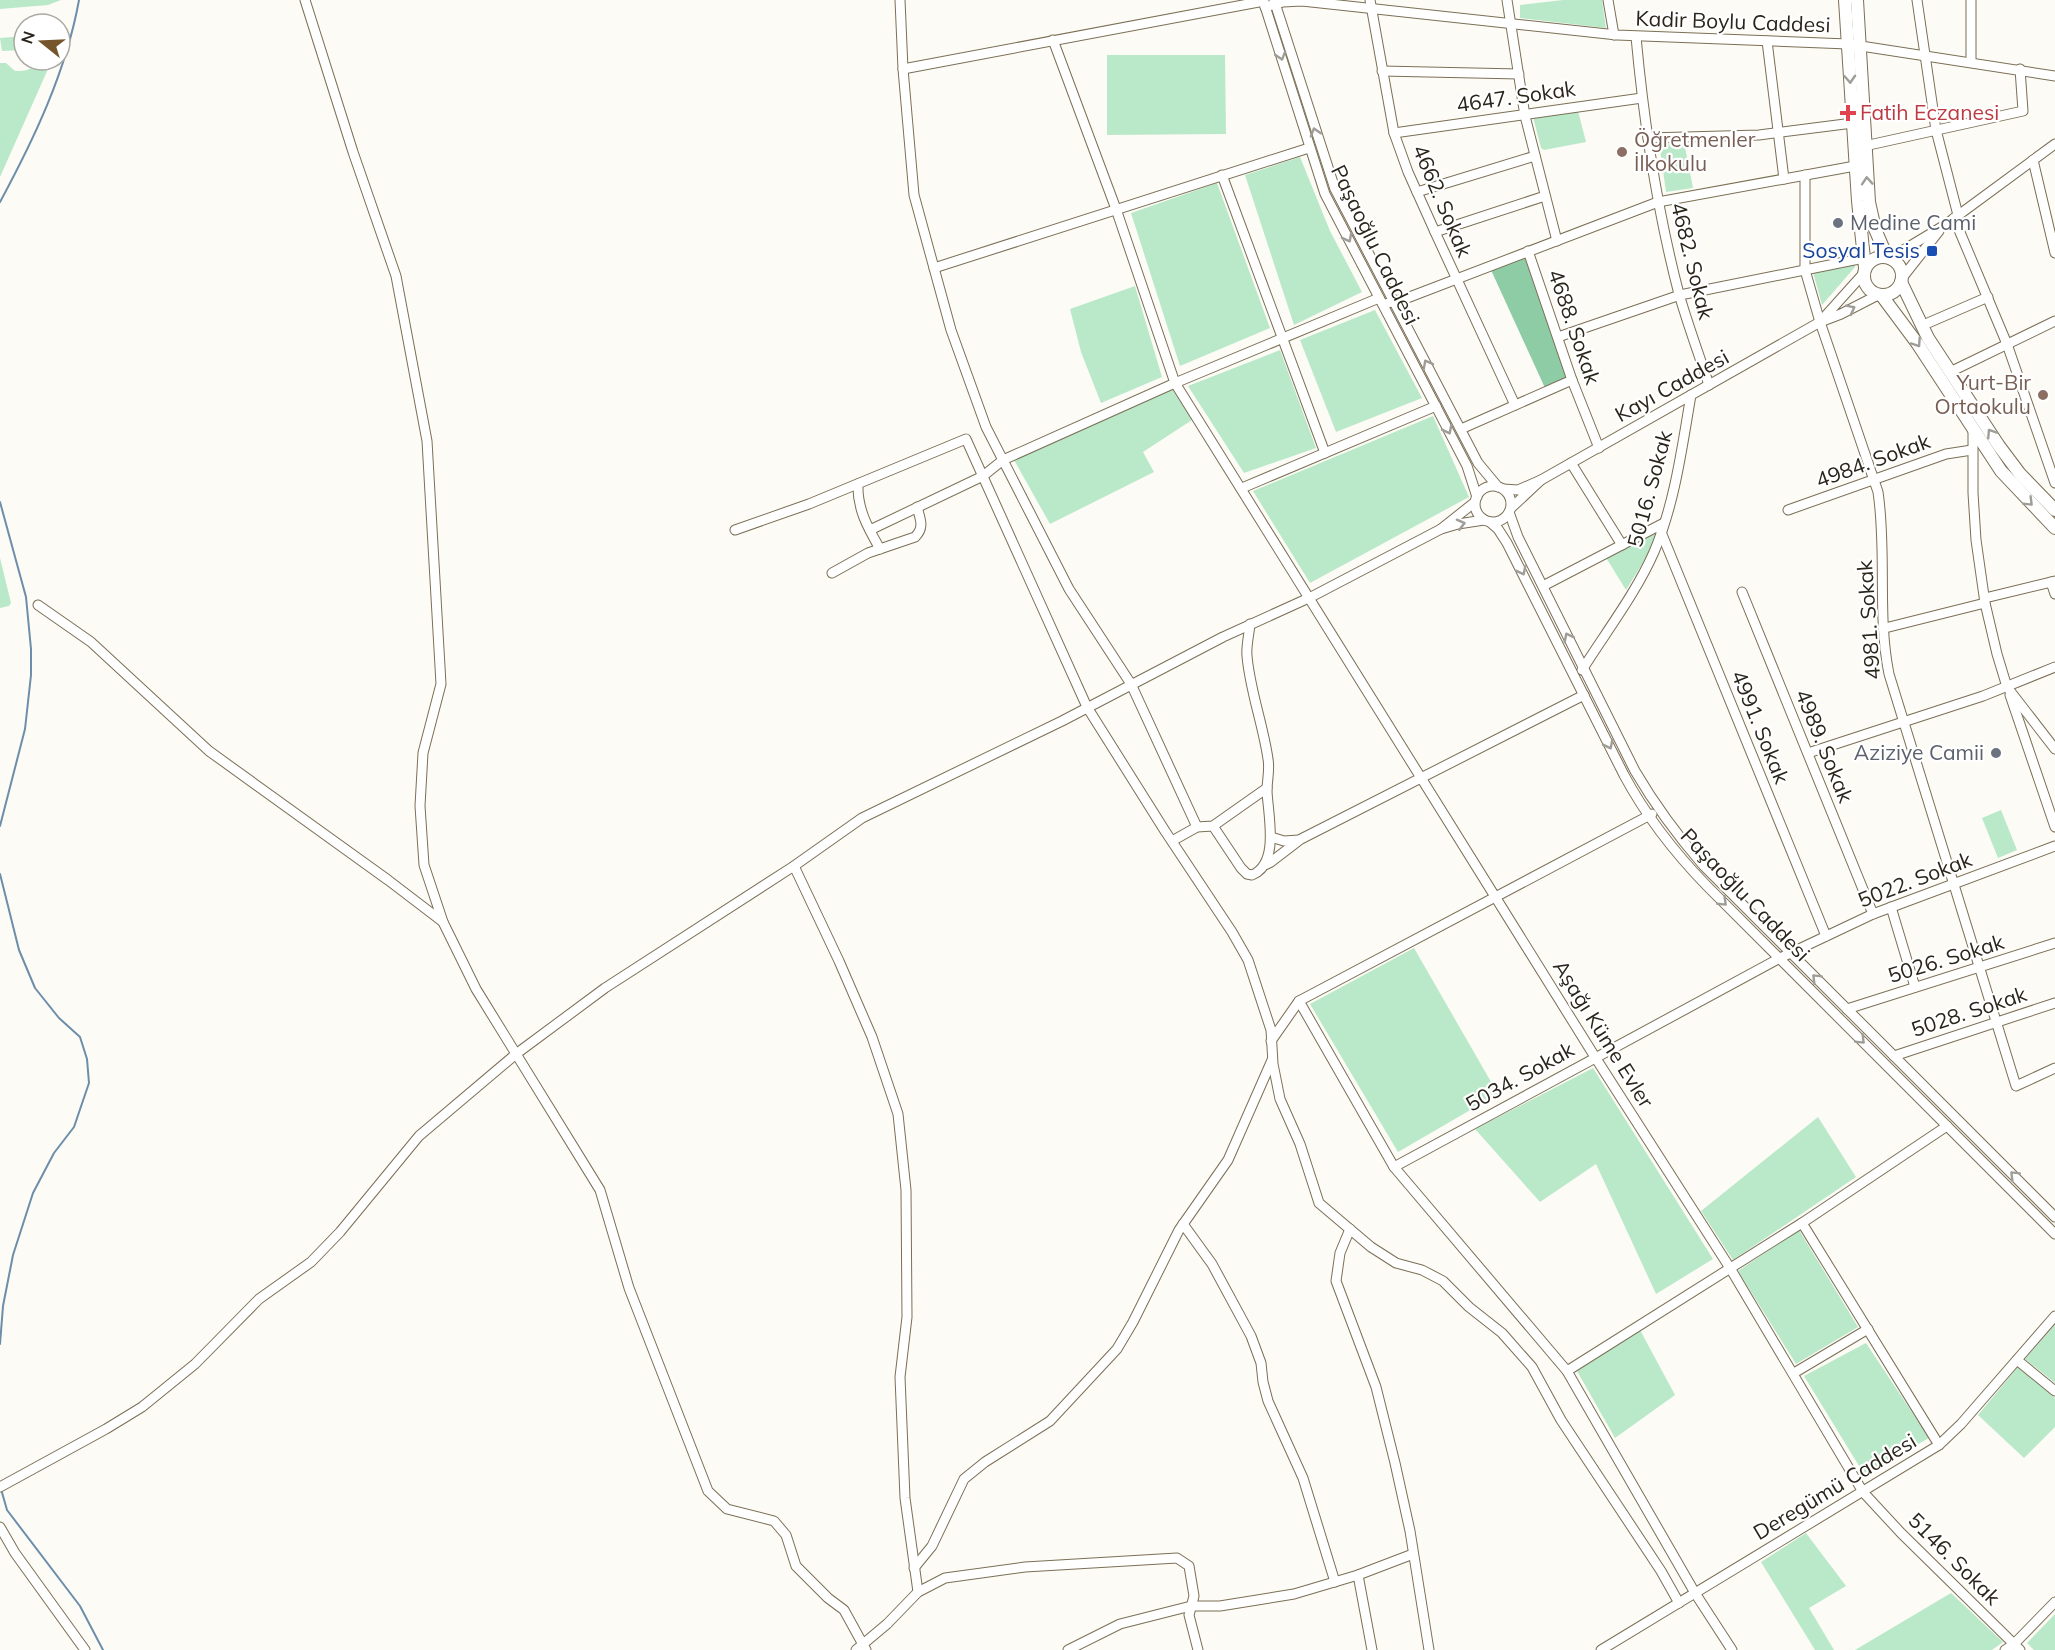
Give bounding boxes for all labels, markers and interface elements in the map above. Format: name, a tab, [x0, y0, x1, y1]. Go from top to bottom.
street label: Kadir Boylu Caddesi	[1635, 5, 1831, 37]
north arrow	[12, 12, 72, 72]
text: N	[16, 29, 39, 46]
one-way arrow	[1273, 50, 1286, 61]
street label: 4647. Sokak	[1455, 75, 1577, 117]
one-way arrow	[1844, 75, 1857, 84]
place label: Fatih Eczanesi	[1860, 99, 1999, 125]
marker: Fatih Eczanesi	[1841, 106, 1855, 120]
place label: Öğretmenler İlkokulu	[1634, 126, 1756, 176]
one-way arrow	[1310, 127, 1322, 138]
street label: 4662. Sokak	[1408, 140, 1478, 261]
marker: Öğretmenler İlkokulu	[1615, 145, 1629, 159]
street label: Paşaoğlu Caddesi	[1326, 160, 1426, 329]
one-way arrow	[1861, 176, 1874, 185]
street label: 4682. Sokak	[1666, 199, 1720, 322]
place label: Medine Cami	[1850, 209, 1976, 235]
marker: Medine Cami	[1831, 216, 1845, 230]
one-way arrow	[1341, 232, 1352, 243]
place label: Sosyal Tesis	[1802, 237, 1920, 263]
marker: Sosyal Tesis	[1925, 244, 1939, 258]
street label: 4688. Sokak	[1543, 266, 1607, 388]
one-way arrow	[1845, 305, 1855, 316]
one-way arrow	[1910, 336, 1921, 347]
street label: Kayı Caddesi	[1610, 343, 1733, 427]
one-way arrow	[1422, 359, 1434, 370]
place label: Yurt-Bir Ortaokulu	[1935, 369, 2031, 419]
marker: Yurt-Bir Ortaokulu	[2036, 388, 2050, 402]
one-way arrow	[1441, 423, 1452, 434]
street label: 5016. Sokak	[1621, 427, 1677, 550]
street label: 4984. Sokak	[1812, 427, 1934, 493]
one-way arrow	[1987, 429, 1998, 440]
one-way arrow	[2021, 494, 2032, 505]
one-way arrow	[1456, 518, 1466, 531]
street label: 4981. Sokak	[1851, 559, 1885, 681]
one-way arrow	[1514, 565, 1526, 576]
one-way arrow	[1564, 633, 1575, 643]
street label: 4991. Sokak	[1726, 666, 1796, 787]
street label: 4989. Sokak	[1790, 685, 1860, 806]
one-way arrow	[1602, 739, 1613, 750]
place label: Aziziye Camii	[1854, 739, 1984, 765]
marker: Aziziye Camii	[1989, 746, 2003, 760]
street label: Paşaoğlu Caddesi	[1676, 822, 1816, 966]
street label: 5022. Sokak	[1854, 845, 1975, 913]
one-way arrow	[1717, 895, 1727, 906]
street label: 5026. Sokak	[1885, 928, 2007, 988]
street label: Aşağı Küme Evler	[1548, 955, 1660, 1112]
one-way arrow	[1813, 974, 1824, 985]
street label: 5028. Sokak	[1908, 980, 2030, 1042]
one-way arrow	[1854, 1032, 1865, 1043]
street label: 5034. Sokak	[1461, 1036, 1578, 1117]
one-way arrow	[2010, 1172, 2021, 1183]
street label: Deregümü Caddesi	[1748, 1427, 1921, 1545]
street label: 5146. Sokak	[1903, 1507, 2006, 1610]

